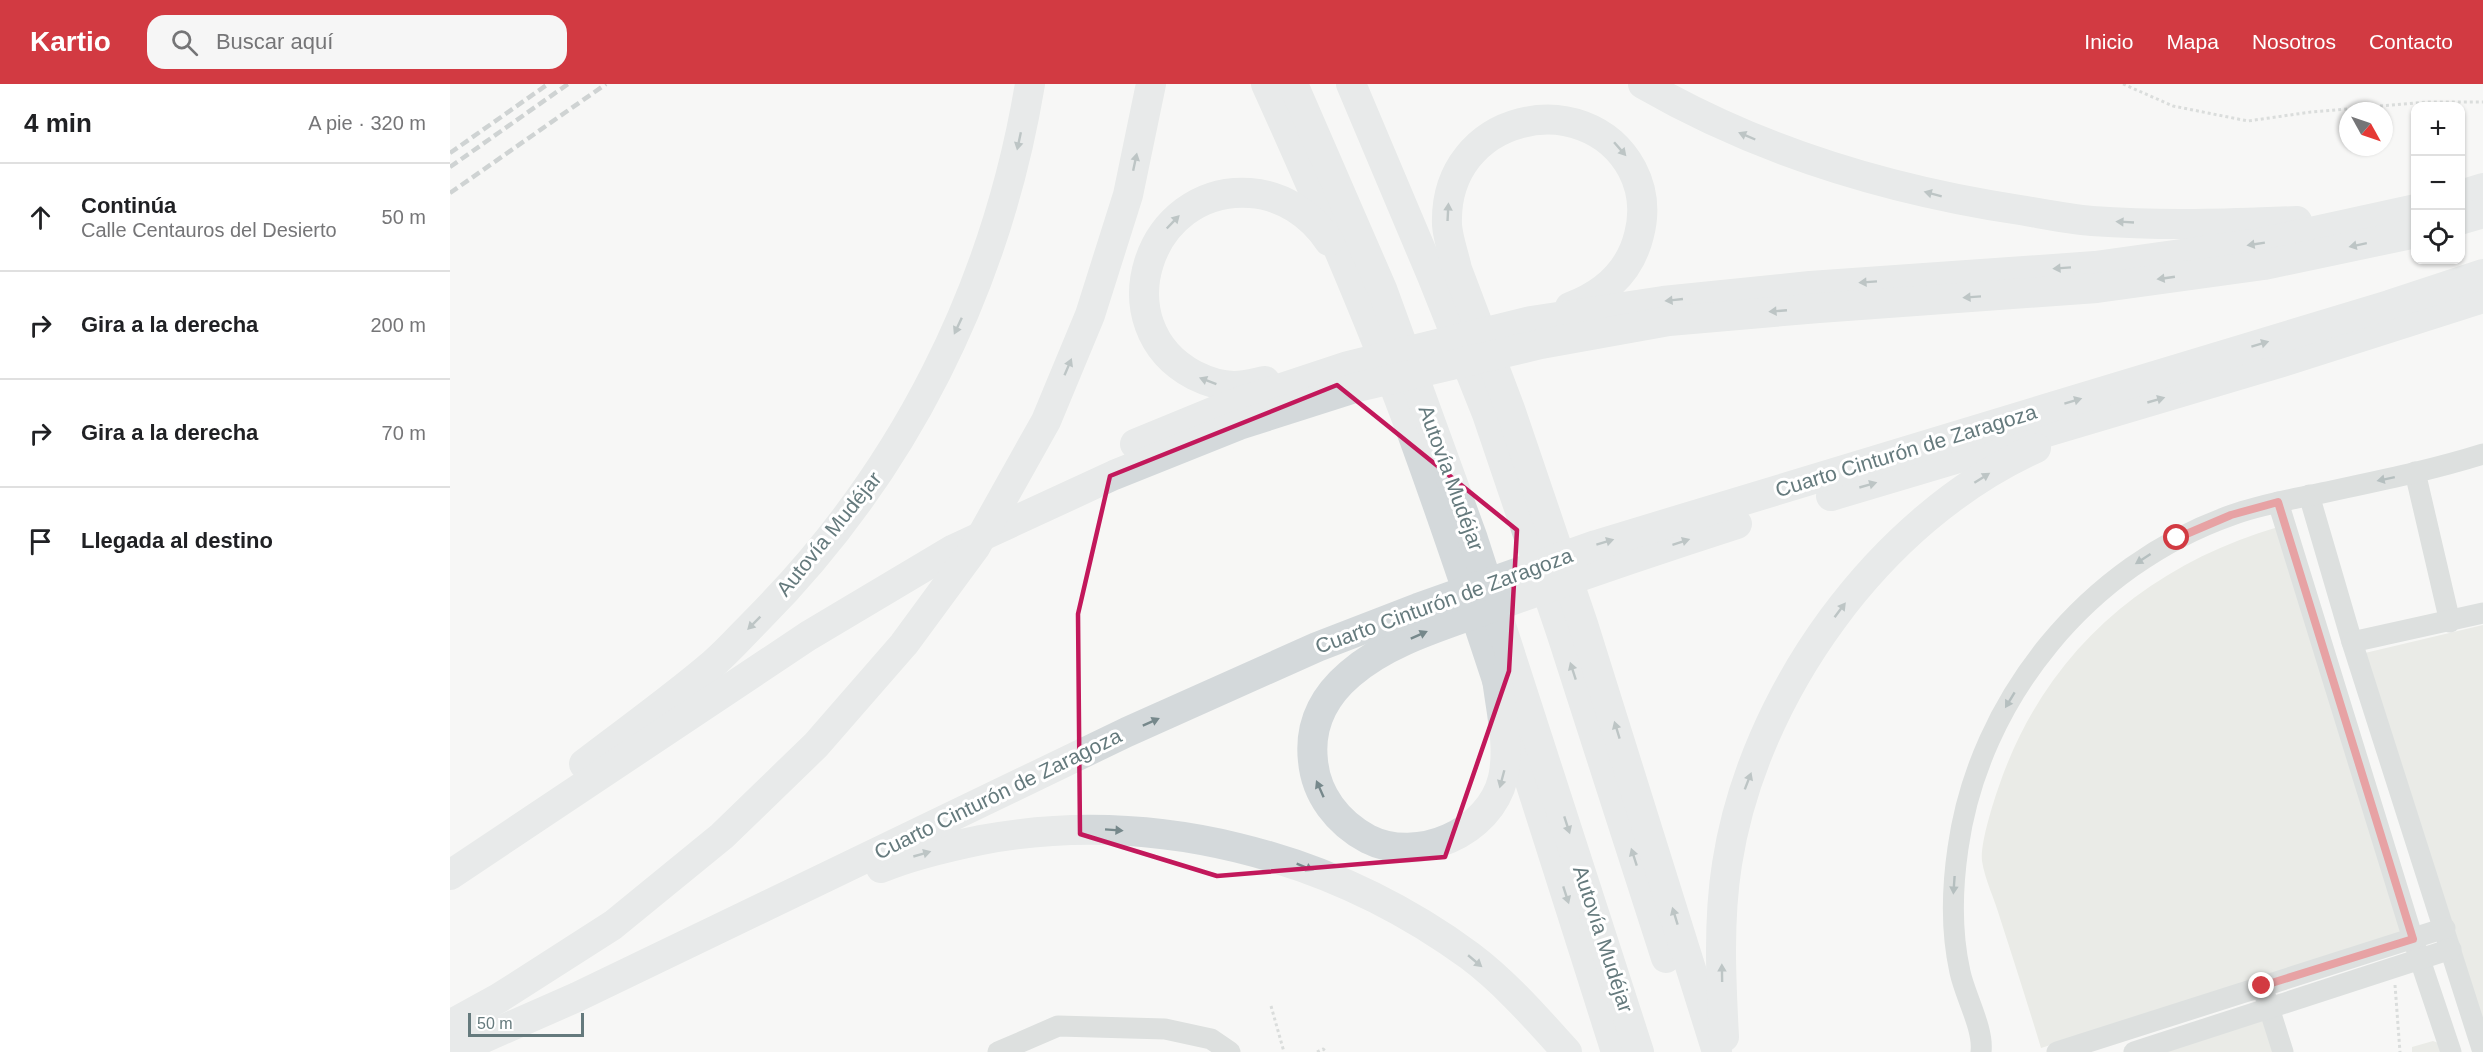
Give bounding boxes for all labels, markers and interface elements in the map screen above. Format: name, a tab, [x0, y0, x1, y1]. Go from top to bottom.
search box	[147, 15, 567, 69]
text: Kartio	[30, 26, 111, 57]
icon: search	[168, 26, 201, 59]
text: Buscar aquí	[216, 29, 333, 54]
text: Inicio	[2084, 30, 2133, 53]
text: Mapa	[2166, 30, 2219, 53]
text: Nosotros	[2252, 30, 2336, 53]
text: Contacto	[2369, 30, 2453, 53]
north arrow	[2339, 102, 2393, 156]
map controls	[2411, 102, 2465, 264]
button: +	[2411, 102, 2465, 156]
text: 4 min	[24, 108, 92, 138]
text: A pie · 320 m	[308, 112, 426, 134]
one-way arrow	[1738, 131, 1756, 140]
one-way arrow	[1014, 132, 1024, 151]
one-way arrow	[1613, 141, 1626, 156]
one-way arrow	[1131, 153, 1140, 172]
button: −	[2411, 156, 2465, 210]
one-way arrow	[1924, 189, 1942, 199]
text: Continúa	[81, 193, 176, 218]
icon: ahead	[24, 201, 57, 234]
one-way arrow	[1443, 202, 1453, 221]
text: 50 m	[382, 206, 426, 228]
button: locate	[2411, 210, 2465, 264]
one-way arrow	[1166, 214, 1180, 229]
one-way arrow	[2116, 218, 2135, 227]
text: Calle Centauros del Desierto	[81, 219, 337, 241]
one-way arrow	[2246, 239, 2265, 248]
one-way arrow	[2349, 241, 2368, 251]
one-way arrow	[2053, 264, 2072, 273]
one-way arrow	[2157, 274, 2176, 283]
one-way arrow	[1858, 277, 1877, 286]
one-way arrow	[1963, 292, 1982, 301]
one-way arrow	[1664, 295, 1683, 305]
one-way arrow	[1768, 306, 1787, 316]
icon: right	[24, 309, 57, 342]
text: Gira a la derecha	[81, 312, 258, 337]
text: 200 m	[370, 314, 426, 336]
one-way arrow	[954, 318, 963, 335]
one-way arrow	[2251, 339, 2269, 348]
one-way arrow	[1063, 358, 1073, 376]
one-way arrow	[1199, 375, 1217, 385]
one-way arrow	[2147, 395, 2165, 404]
one-way arrow	[2064, 396, 2082, 405]
street label: Cuarto Cinturón de Zaragoza	[1772, 400, 2040, 501]
street label: Autovía Mudéjar	[1415, 402, 1488, 554]
icon: right	[24, 417, 57, 450]
text: Gira a la derecha	[81, 420, 258, 445]
text: 70 m	[382, 422, 426, 444]
street label: Autovía Mudéjar	[772, 467, 886, 600]
one-way arrow	[1974, 473, 1991, 484]
one-way arrow	[2376, 474, 2395, 484]
one-way arrow	[1859, 480, 1877, 489]
route start	[2163, 524, 2189, 550]
icon: arrive	[24, 525, 57, 558]
text: Llegada al destino	[81, 528, 273, 553]
one-way arrow	[1672, 536, 1690, 546]
one-way arrow	[1596, 537, 1614, 547]
street label: Cuarto Cinturón de Zaragoza	[1312, 543, 1576, 658]
one-way arrow	[2135, 554, 2151, 565]
one-way arrow	[1834, 602, 1846, 618]
one-way arrow	[747, 616, 761, 630]
one-way arrow	[1410, 631, 1427, 640]
one-way arrow	[1568, 662, 1578, 680]
one-way arrow	[2005, 692, 2016, 708]
one-way arrow	[1142, 717, 1160, 727]
one-way arrow	[1611, 721, 1621, 739]
street label: Cuarto Cinturón de Zaragoza	[871, 723, 1125, 864]
one-way arrow	[1496, 770, 1506, 788]
one-way arrow	[1744, 771, 1754, 789]
one-way arrow	[1316, 780, 1325, 797]
one-way arrow	[1563, 816, 1572, 834]
one-way arrow	[1105, 825, 1124, 835]
one-way arrow	[1628, 848, 1638, 866]
one-way arrow	[913, 849, 931, 859]
one-way arrow	[1296, 863, 1314, 872]
street label: Autovía Mudéjar	[1569, 863, 1638, 1015]
one-way arrow	[1950, 875, 1959, 894]
one-way arrow	[1561, 886, 1571, 904]
one-way arrow	[1670, 907, 1679, 925]
one-way arrow	[1467, 954, 1482, 967]
one-way arrow	[1717, 963, 1727, 982]
route end	[2248, 972, 2274, 998]
scale bar	[468, 1010, 584, 1038]
text: 50 m	[477, 1015, 513, 1032]

